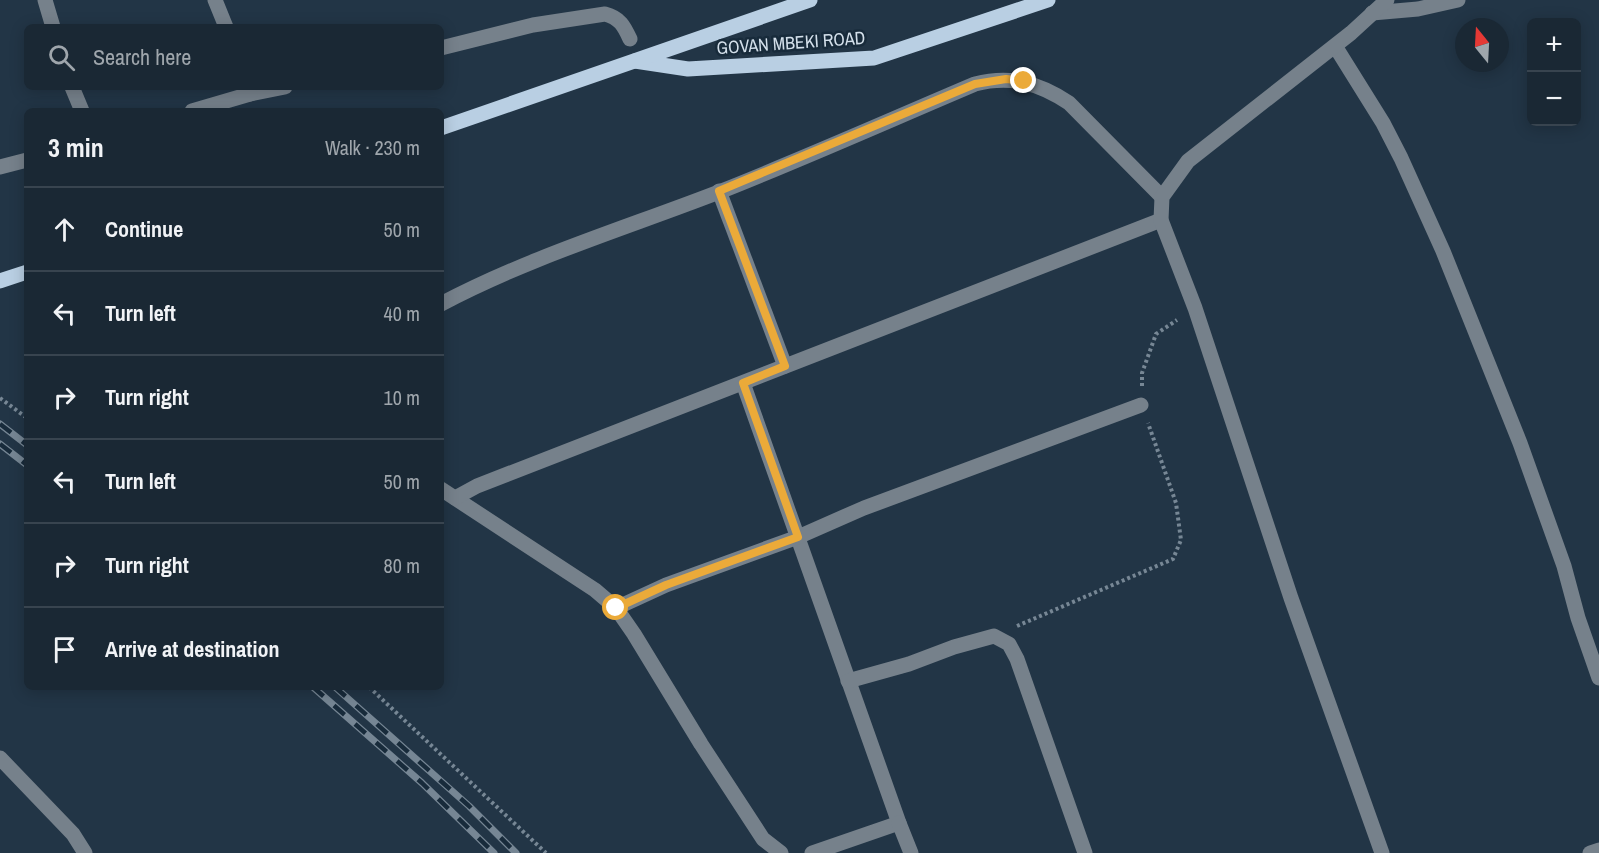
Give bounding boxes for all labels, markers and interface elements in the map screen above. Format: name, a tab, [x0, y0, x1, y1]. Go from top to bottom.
north arrow	[1455, 18, 1509, 72]
map controls	[1527, 18, 1581, 126]
button: +	[1527, 18, 1581, 72]
search box	[24, 24, 444, 90]
street label: GOVAN MBEKI ROAD	[716, 25, 866, 60]
icon: search	[45, 41, 78, 74]
text: Search here	[93, 42, 191, 72]
route end	[1010, 67, 1036, 93]
button: −	[1527, 72, 1581, 126]
text: 3 min	[48, 130, 104, 165]
text: Walk · 230 m	[325, 134, 420, 161]
icon: ahead	[48, 213, 81, 246]
text: Continue	[105, 214, 183, 244]
text: 50 m	[384, 216, 420, 243]
icon: left	[48, 297, 81, 330]
text: Turn left	[105, 298, 176, 328]
text: 40 m	[384, 300, 420, 327]
icon: right	[48, 381, 81, 414]
text: Turn right	[105, 382, 189, 412]
text: 10 m	[384, 384, 420, 411]
icon: left	[48, 465, 81, 498]
text: Turn left	[105, 466, 176, 496]
text: 50 m	[384, 468, 420, 495]
icon: right	[48, 549, 81, 582]
text: Turn right	[105, 550, 189, 580]
text: 80 m	[384, 552, 420, 579]
route start	[602, 594, 628, 620]
icon: arrive	[48, 633, 81, 666]
text: Arrive at destination	[105, 634, 279, 664]

